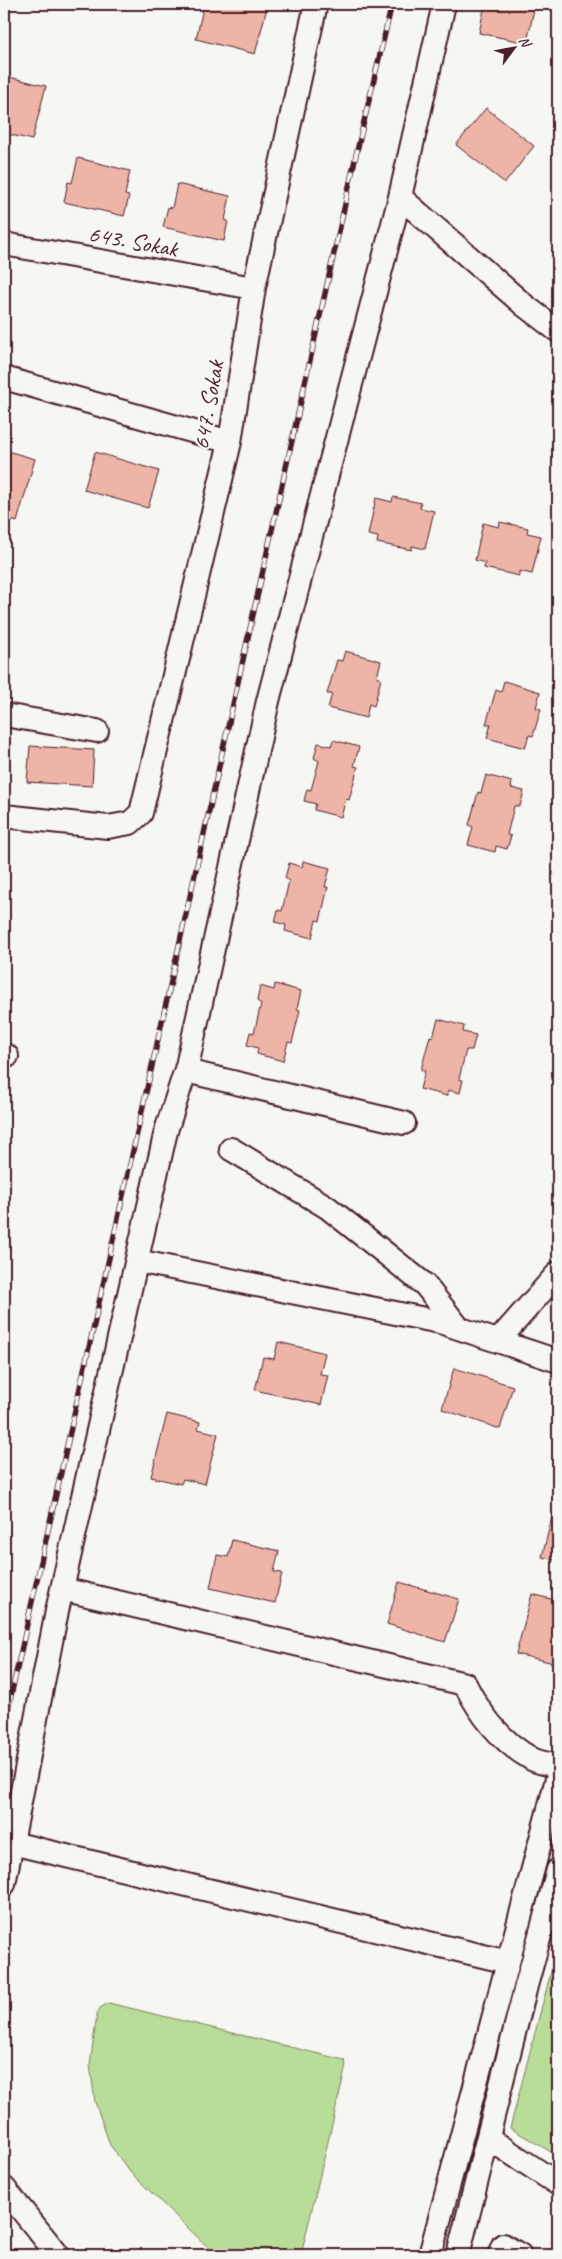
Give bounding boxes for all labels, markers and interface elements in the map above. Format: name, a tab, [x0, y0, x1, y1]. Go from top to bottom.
north arrow	[490, 22, 540, 72]
text: N	[515, 33, 535, 52]
street label: 643. Sokak	[86, 218, 182, 264]
street label: 647. Sokak	[185, 356, 231, 452]

